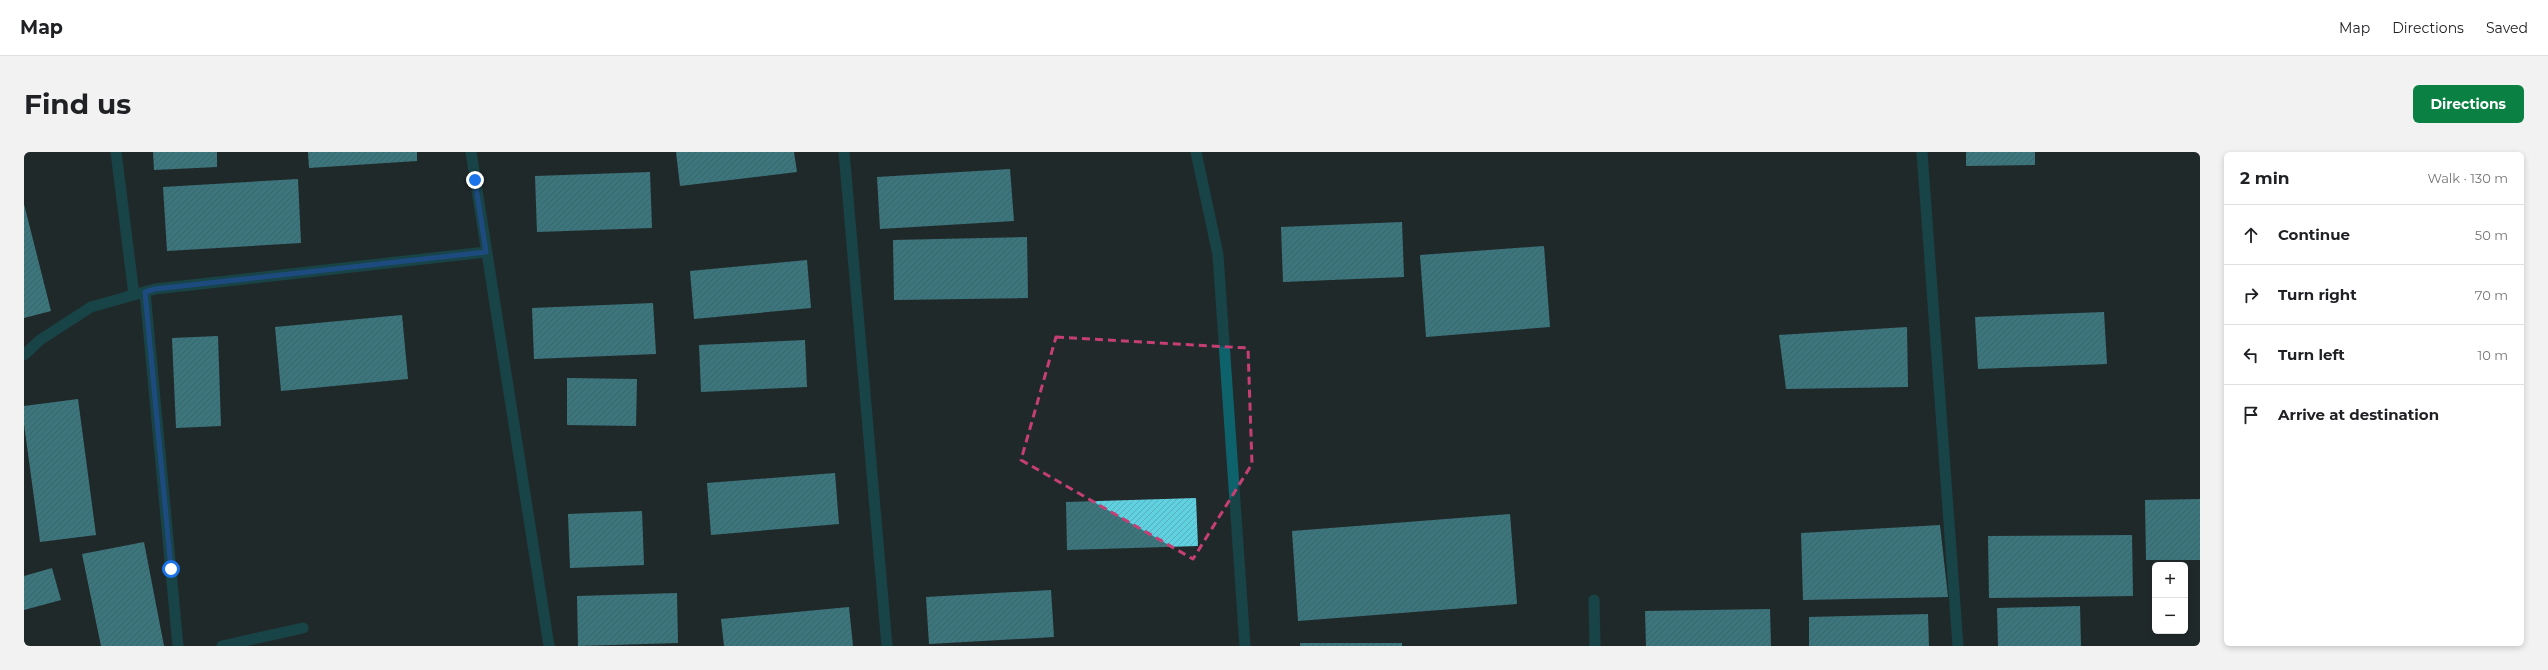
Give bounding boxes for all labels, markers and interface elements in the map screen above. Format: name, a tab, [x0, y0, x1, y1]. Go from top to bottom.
text: Map	[20, 16, 63, 39]
text: Map	[2339, 19, 2370, 37]
text: Directions	[2392, 19, 2464, 37]
text: Saved	[2486, 19, 2528, 37]
button: Directions	[2413, 85, 2524, 123]
text: Find us	[24, 87, 131, 121]
text: 2 min	[2240, 168, 2290, 188]
text: Walk · 130 m	[2427, 170, 2508, 186]
route end	[466, 171, 484, 189]
icon: ahead	[2240, 224, 2262, 246]
text: Continue	[2278, 225, 2350, 244]
text: 50 m	[2475, 227, 2508, 243]
icon: right	[2240, 284, 2262, 306]
text: Turn right	[2278, 285, 2357, 304]
text: 70 m	[2475, 287, 2508, 303]
icon: left	[2240, 344, 2262, 366]
text: Turn left	[2278, 345, 2345, 364]
text: 10 m	[2478, 347, 2508, 363]
icon: arrive	[2240, 404, 2262, 426]
text: Arrive at destination	[2278, 405, 2439, 424]
route start	[162, 560, 180, 578]
map controls	[2152, 562, 2188, 634]
button: +	[2152, 562, 2188, 598]
button: −	[2152, 598, 2188, 634]

